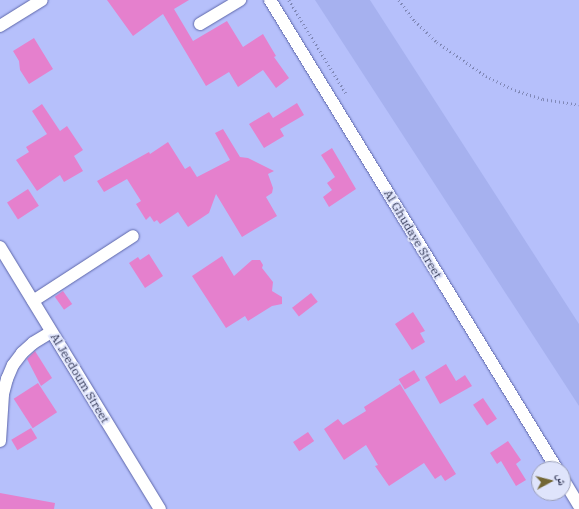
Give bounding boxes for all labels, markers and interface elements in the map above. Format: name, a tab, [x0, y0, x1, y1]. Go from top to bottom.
street label: Al Ghudaye Street	[381, 187, 445, 281]
street label: Al Jeedoum Street	[47, 330, 113, 426]
north arrow	[531, 461, 571, 501]
text: ش	[554, 473, 570, 486]

